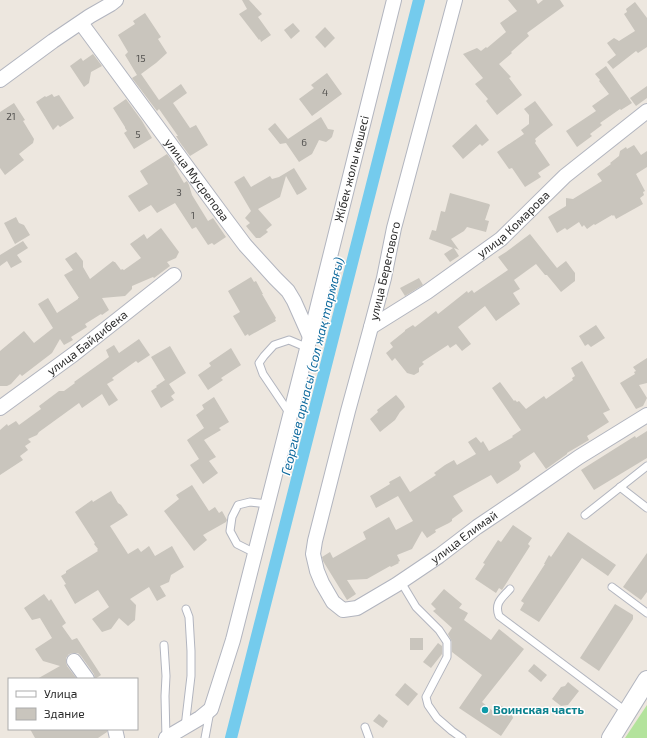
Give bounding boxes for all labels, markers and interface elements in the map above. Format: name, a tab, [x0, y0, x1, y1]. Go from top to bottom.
house number: 15	[136, 52, 146, 64]
house number: 4	[322, 86, 328, 98]
house number: 21	[6, 110, 16, 122]
street label: Жібек жолы көшесі	[331, 114, 371, 223]
house number: 5	[135, 128, 141, 140]
street label: улица Мусрепова	[162, 135, 233, 224]
house number: 6	[301, 136, 307, 148]
house number: 3	[176, 186, 182, 198]
street label: улица Комарова	[474, 187, 552, 261]
house number: 1	[191, 209, 195, 221]
street label: улица Берегового	[366, 220, 403, 322]
water label: Георгиев арнасы (сол жақ тармағы)	[277, 255, 347, 477]
street label: улица Байдибека	[44, 307, 130, 378]
street label: улица Елимай	[428, 507, 500, 566]
legend	[8, 678, 138, 730]
text: Улица	[44, 686, 77, 700]
place label: Воинская часть	[493, 702, 585, 716]
marker: Воинская часть	[480, 705, 490, 715]
text: Здание	[44, 706, 85, 720]

